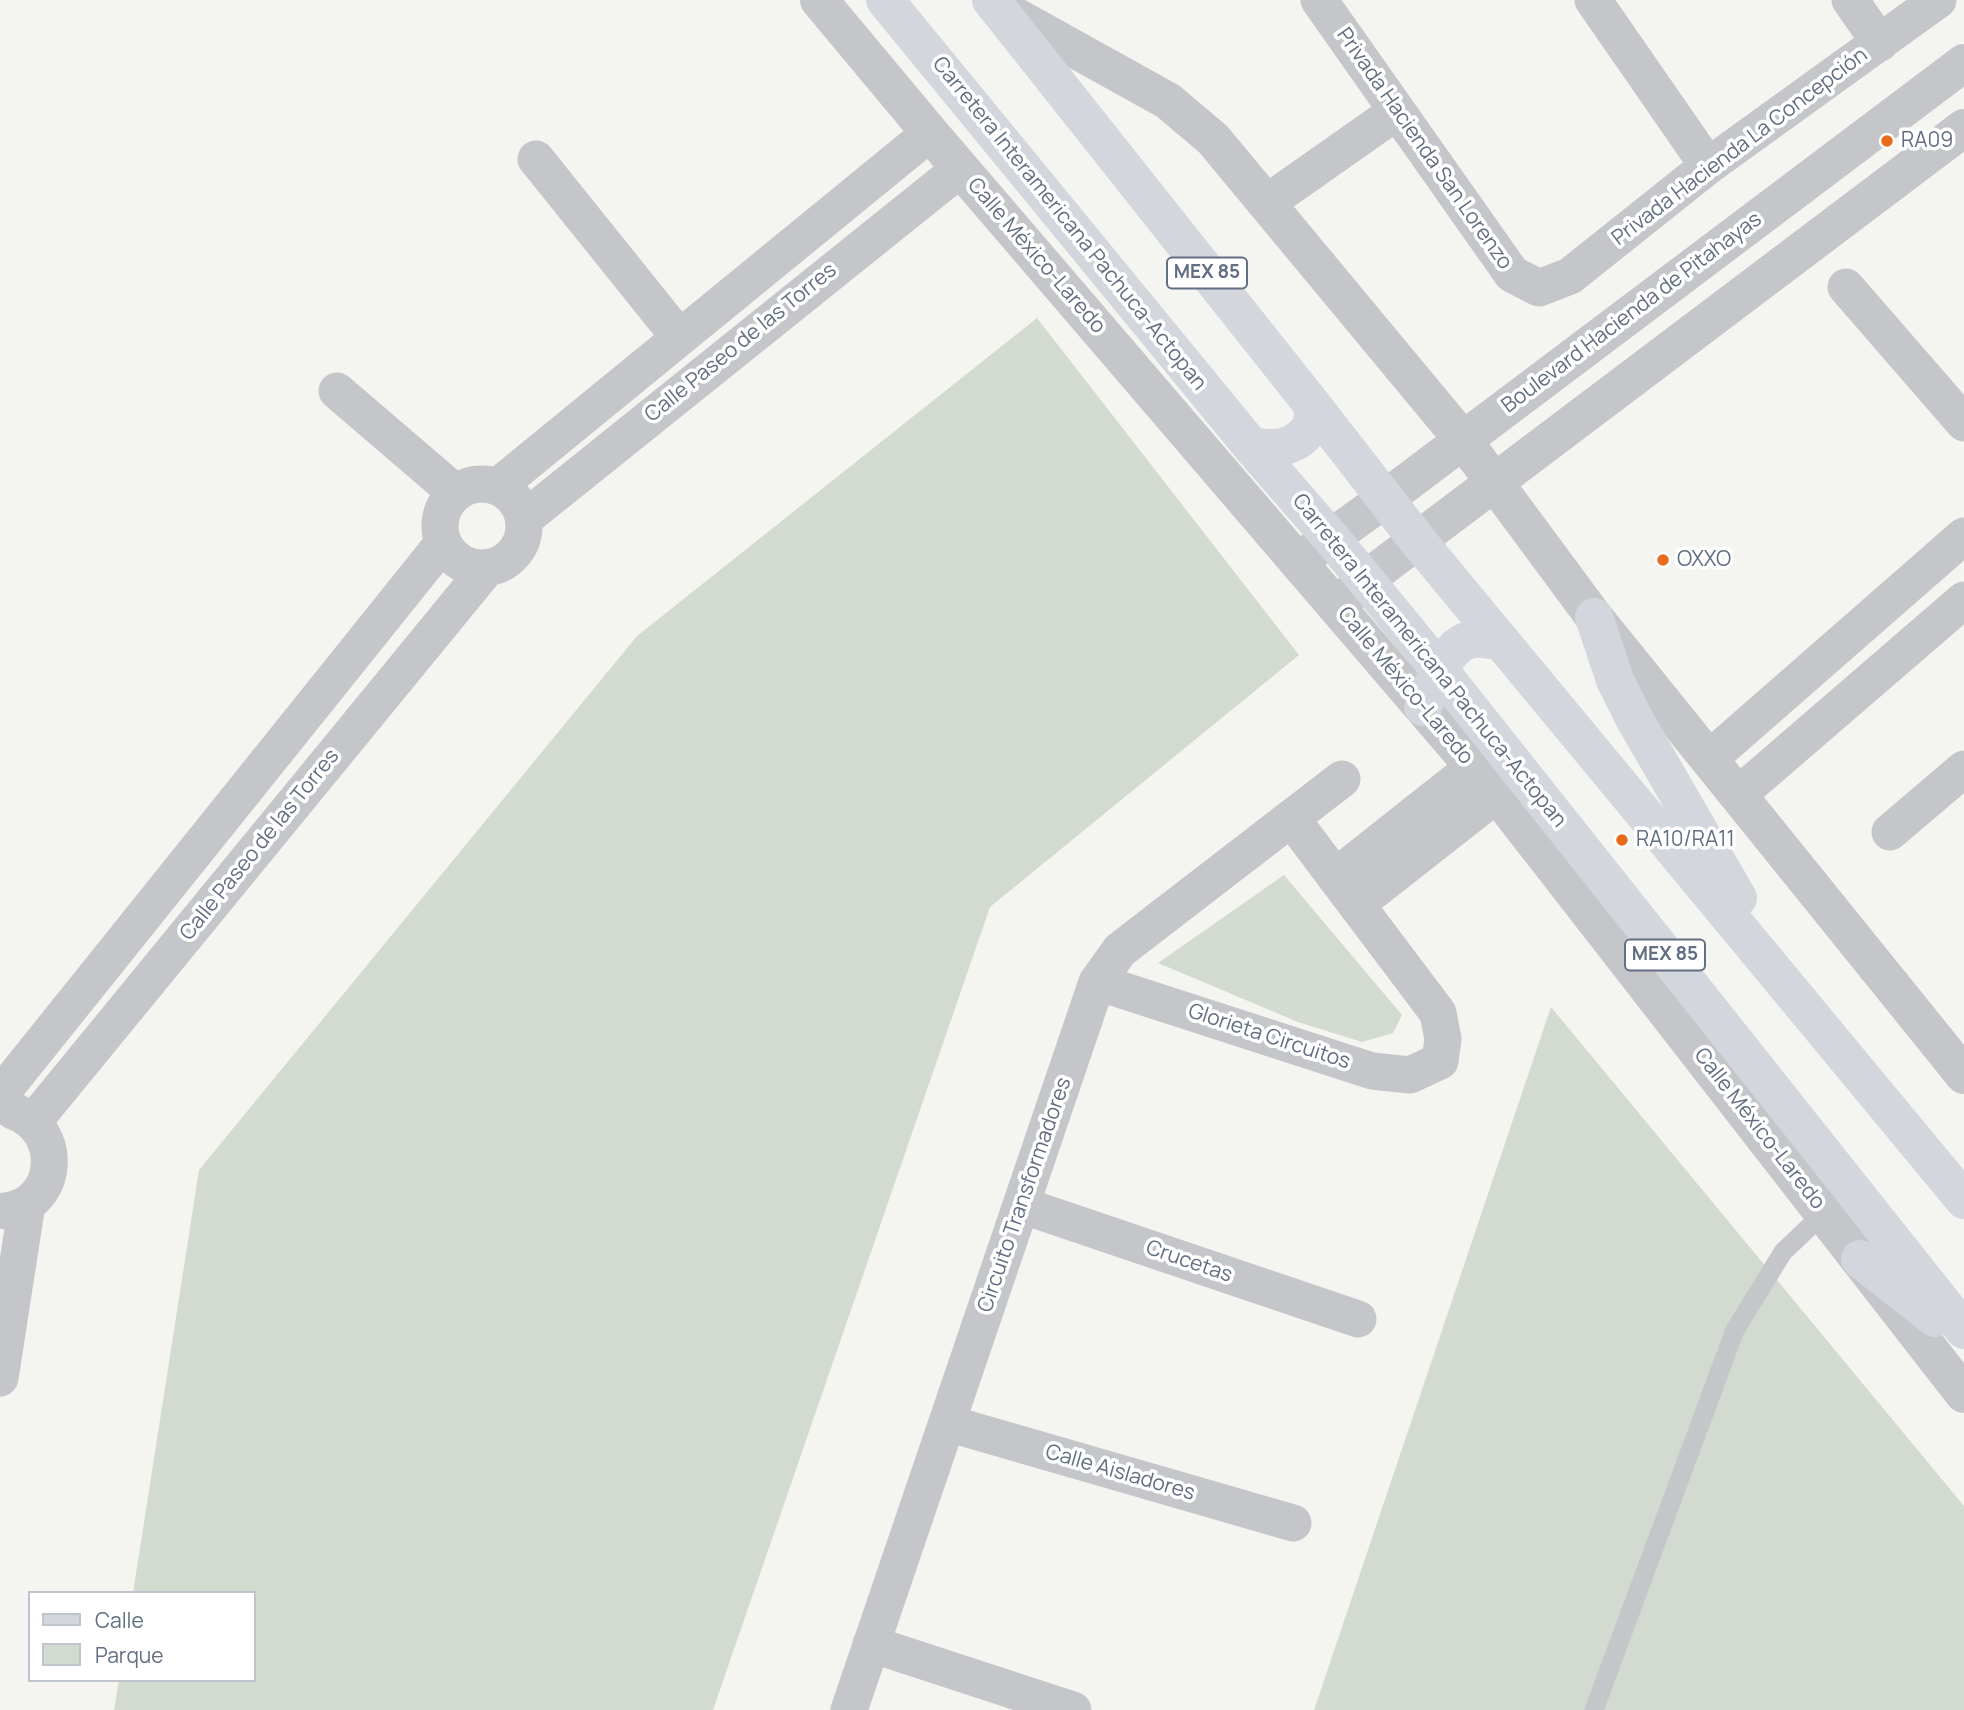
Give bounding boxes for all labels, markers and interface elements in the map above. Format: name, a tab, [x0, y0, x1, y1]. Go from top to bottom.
street label: Privada Hacienda San Lorenzo	[1331, 23, 1517, 275]
street label: Privada Hacienda La Concepción	[1607, 43, 1873, 251]
street label: Carretera Interamericana Pachuca-Actopan	[927, 52, 1211, 396]
place label: RA09	[1901, 128, 1953, 154]
marker: RA09	[1879, 133, 1895, 149]
street label: Calle México-Laredo	[962, 173, 1110, 339]
street label: Boulevard Hacienda de Pitahayas	[1497, 207, 1767, 419]
street label: Calle Paseo de las Torres	[640, 258, 842, 428]
road number: MEX 85	[1167, 258, 1247, 288]
street label: Carretera Interamericana Pachuca-Actopan	[1287, 489, 1571, 833]
place label: OXXO	[1677, 547, 1731, 573]
marker: OXXO	[1655, 552, 1671, 568]
street label: Calle México-Laredo	[1332, 602, 1478, 770]
street label: Calle Paseo de las Torres	[175, 744, 345, 946]
place label: RA10/RA11	[1636, 827, 1735, 853]
marker: RA10/RA11	[1614, 832, 1630, 848]
road number: MEX 85	[1625, 939, 1705, 970]
street label: Glorieta Circuitos	[1185, 999, 1353, 1075]
street label: Calle México-Laredo	[1688, 1043, 1830, 1215]
street label: Circuito Transformadores	[973, 1074, 1077, 1316]
street label: Crucetas	[1142, 1235, 1236, 1289]
street label: Calle Aisladores	[1042, 1440, 1198, 1506]
legend	[28, 1591, 256, 1682]
text: Calle	[95, 1606, 144, 1634]
text: Parque	[95, 1641, 164, 1669]

